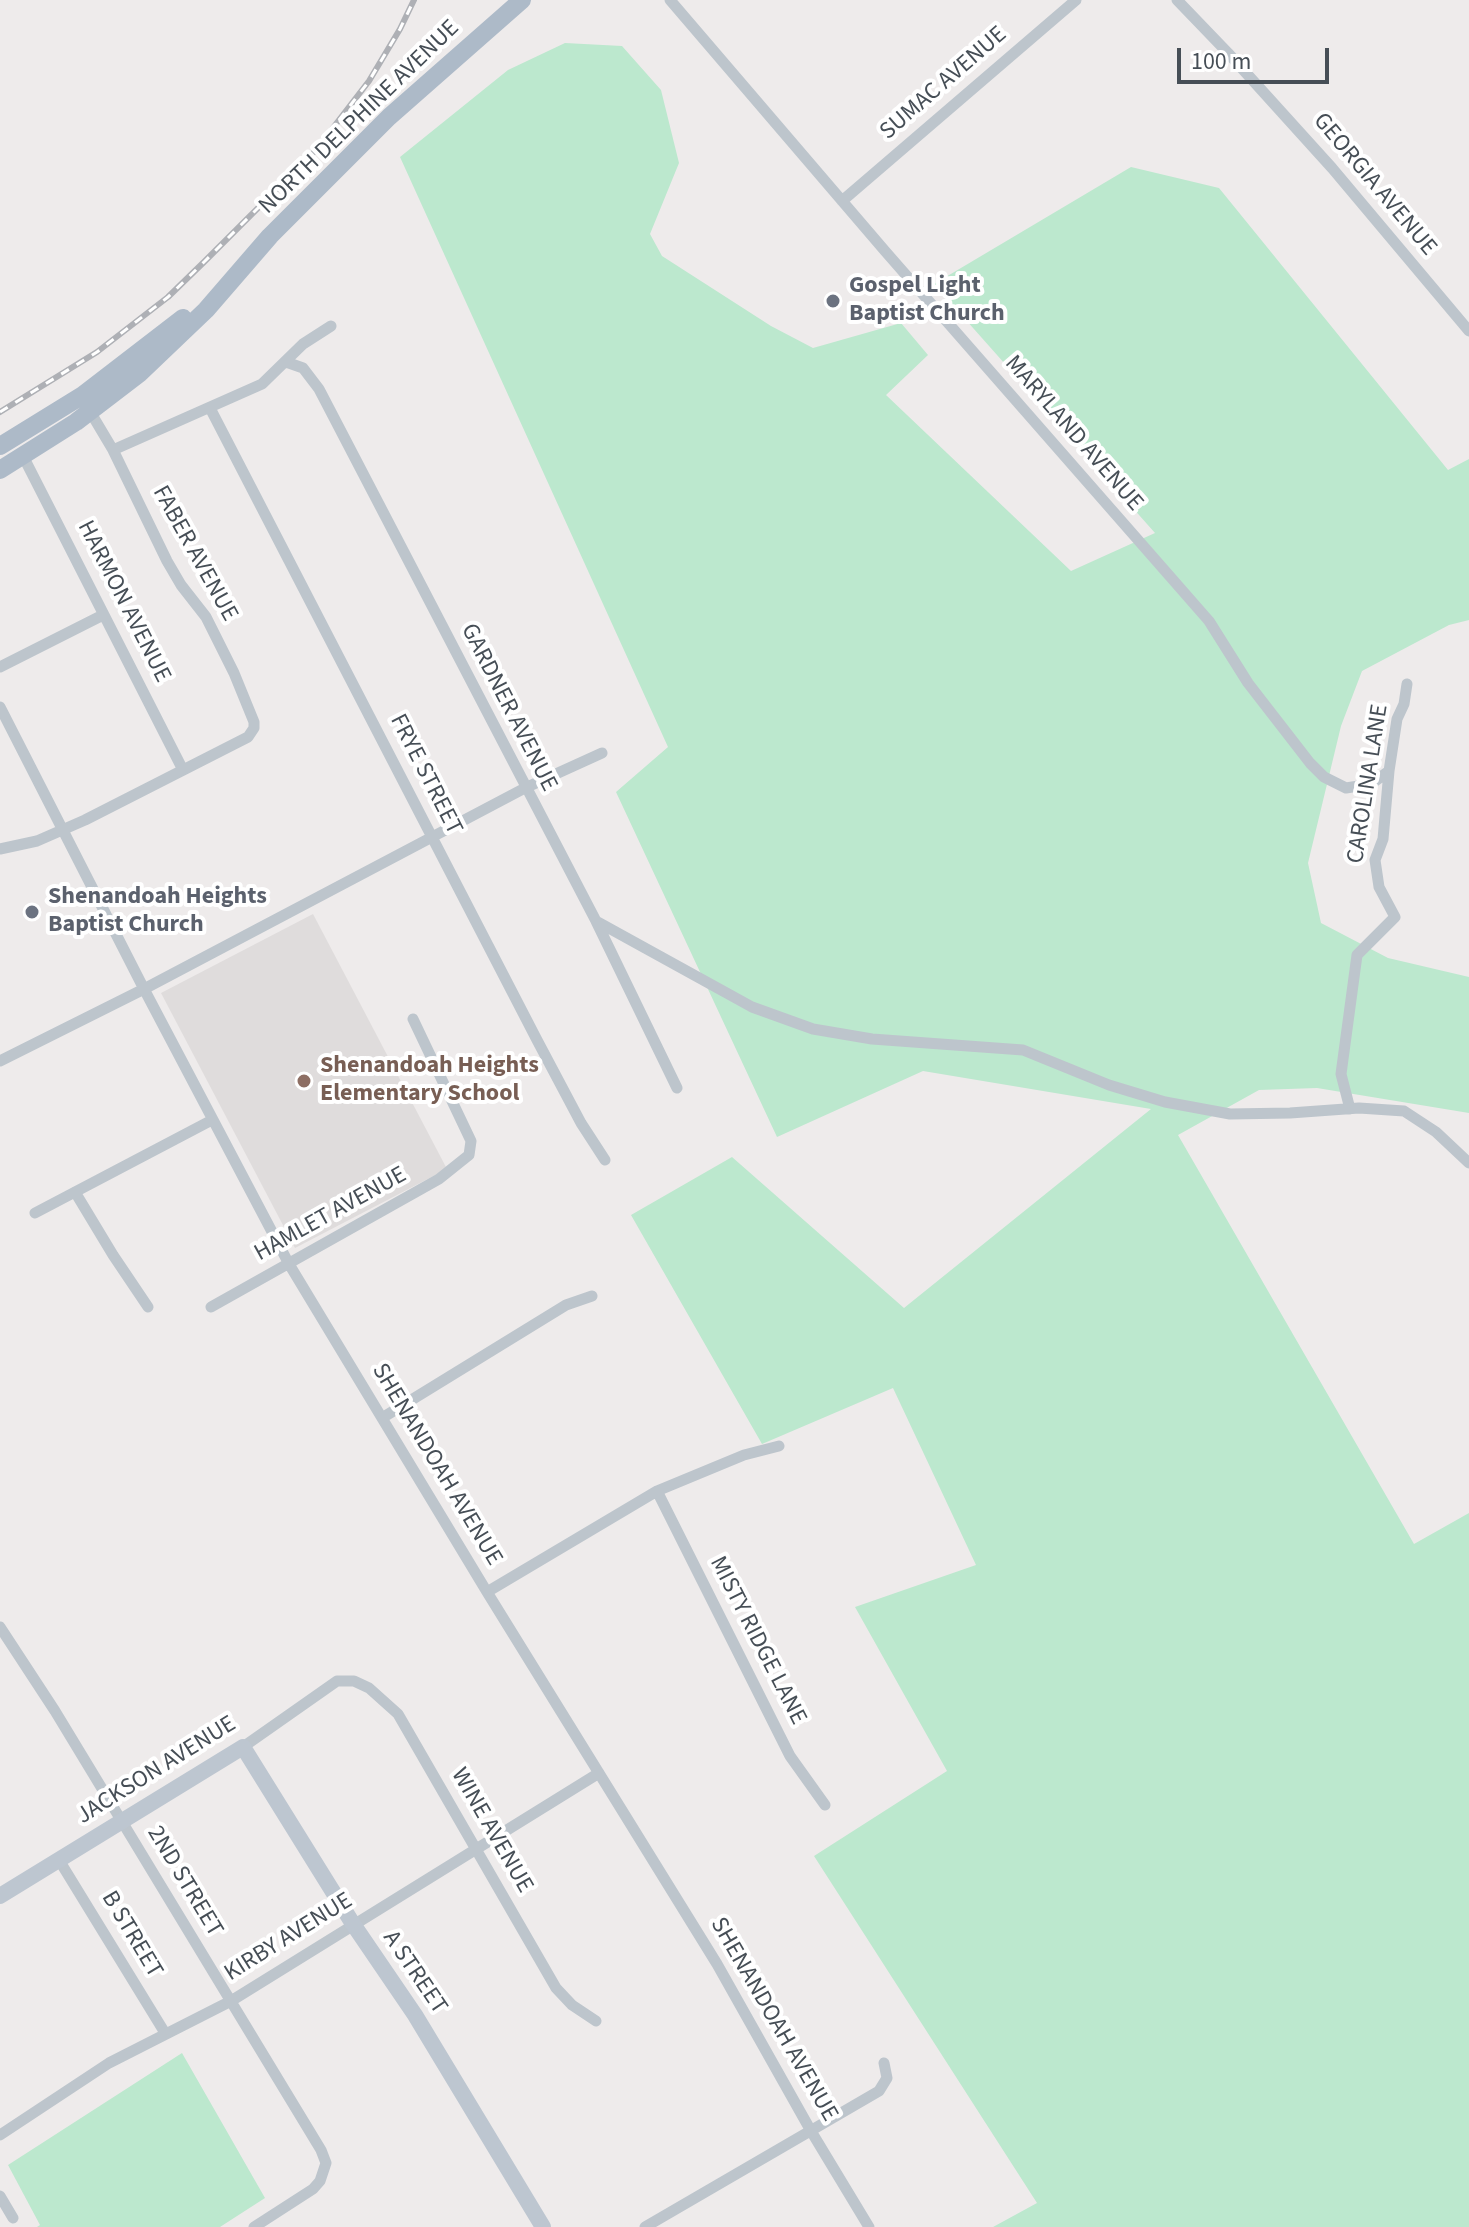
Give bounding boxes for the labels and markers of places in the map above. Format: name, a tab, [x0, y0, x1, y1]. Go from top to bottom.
place label: Gospel Light Baptist Church	[849, 273, 1005, 329]
marker: Gospel Light Baptist Church	[824, 292, 842, 310]
place label: Shenandoah Heights Baptist Church	[48, 884, 267, 940]
marker: Shenandoah Heights Baptist Church	[23, 903, 41, 921]
place label: Shenandoah Heights Elementary School	[320, 1053, 539, 1109]
marker: Shenandoah Heights Elementary School	[295, 1072, 313, 1090]

